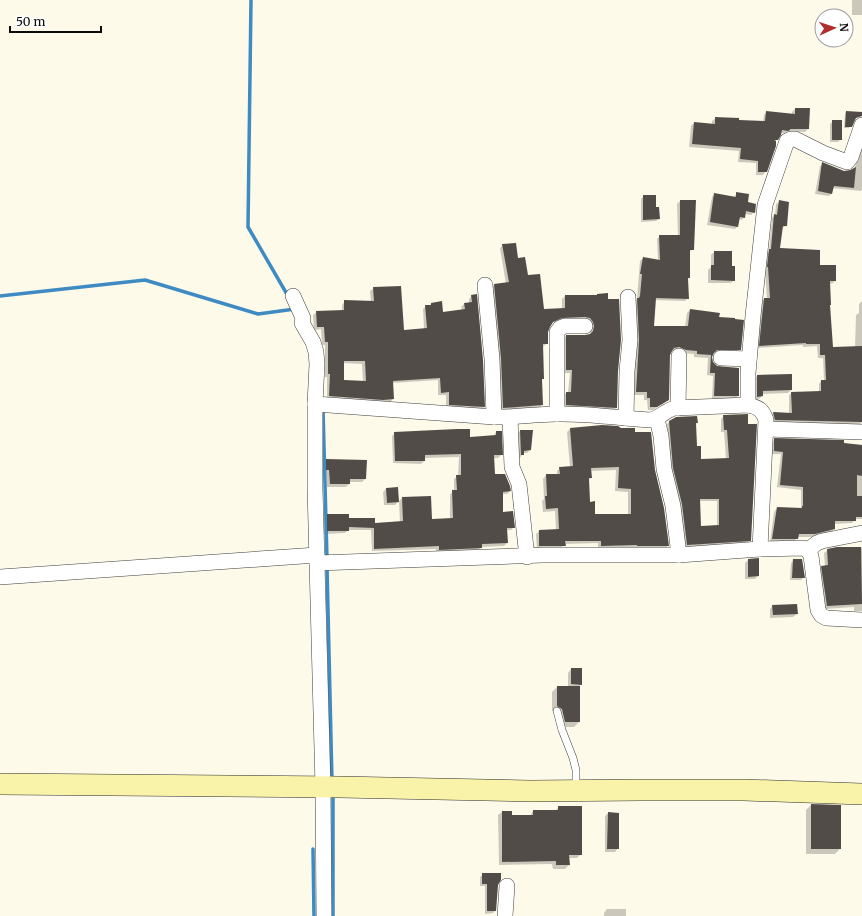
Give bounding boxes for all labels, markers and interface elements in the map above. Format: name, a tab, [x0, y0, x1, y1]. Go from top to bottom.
scale bar	[10, 8, 101, 34]
north arrow	[814, 8, 854, 48]
text: 50 m	[16, 14, 45, 29]
text: N	[837, 23, 851, 32]

